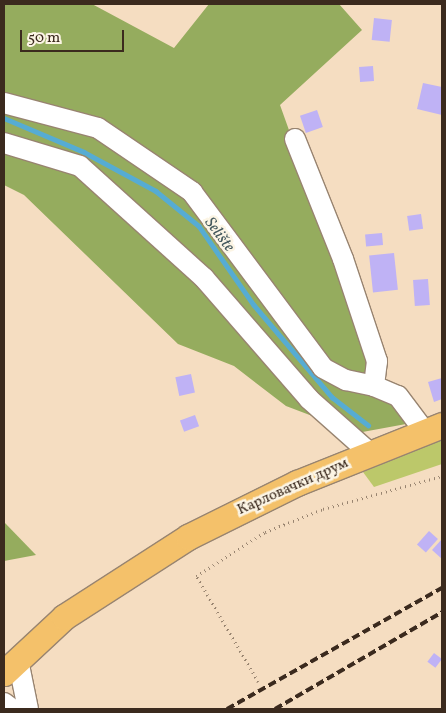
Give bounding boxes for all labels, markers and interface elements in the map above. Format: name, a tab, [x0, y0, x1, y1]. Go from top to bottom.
scale bar	[22, 20, 126, 52]
text: 50 m	[28, 28, 60, 49]
water label: Selište	[200, 214, 238, 256]
street label: Карловачки друм	[235, 454, 351, 520]

